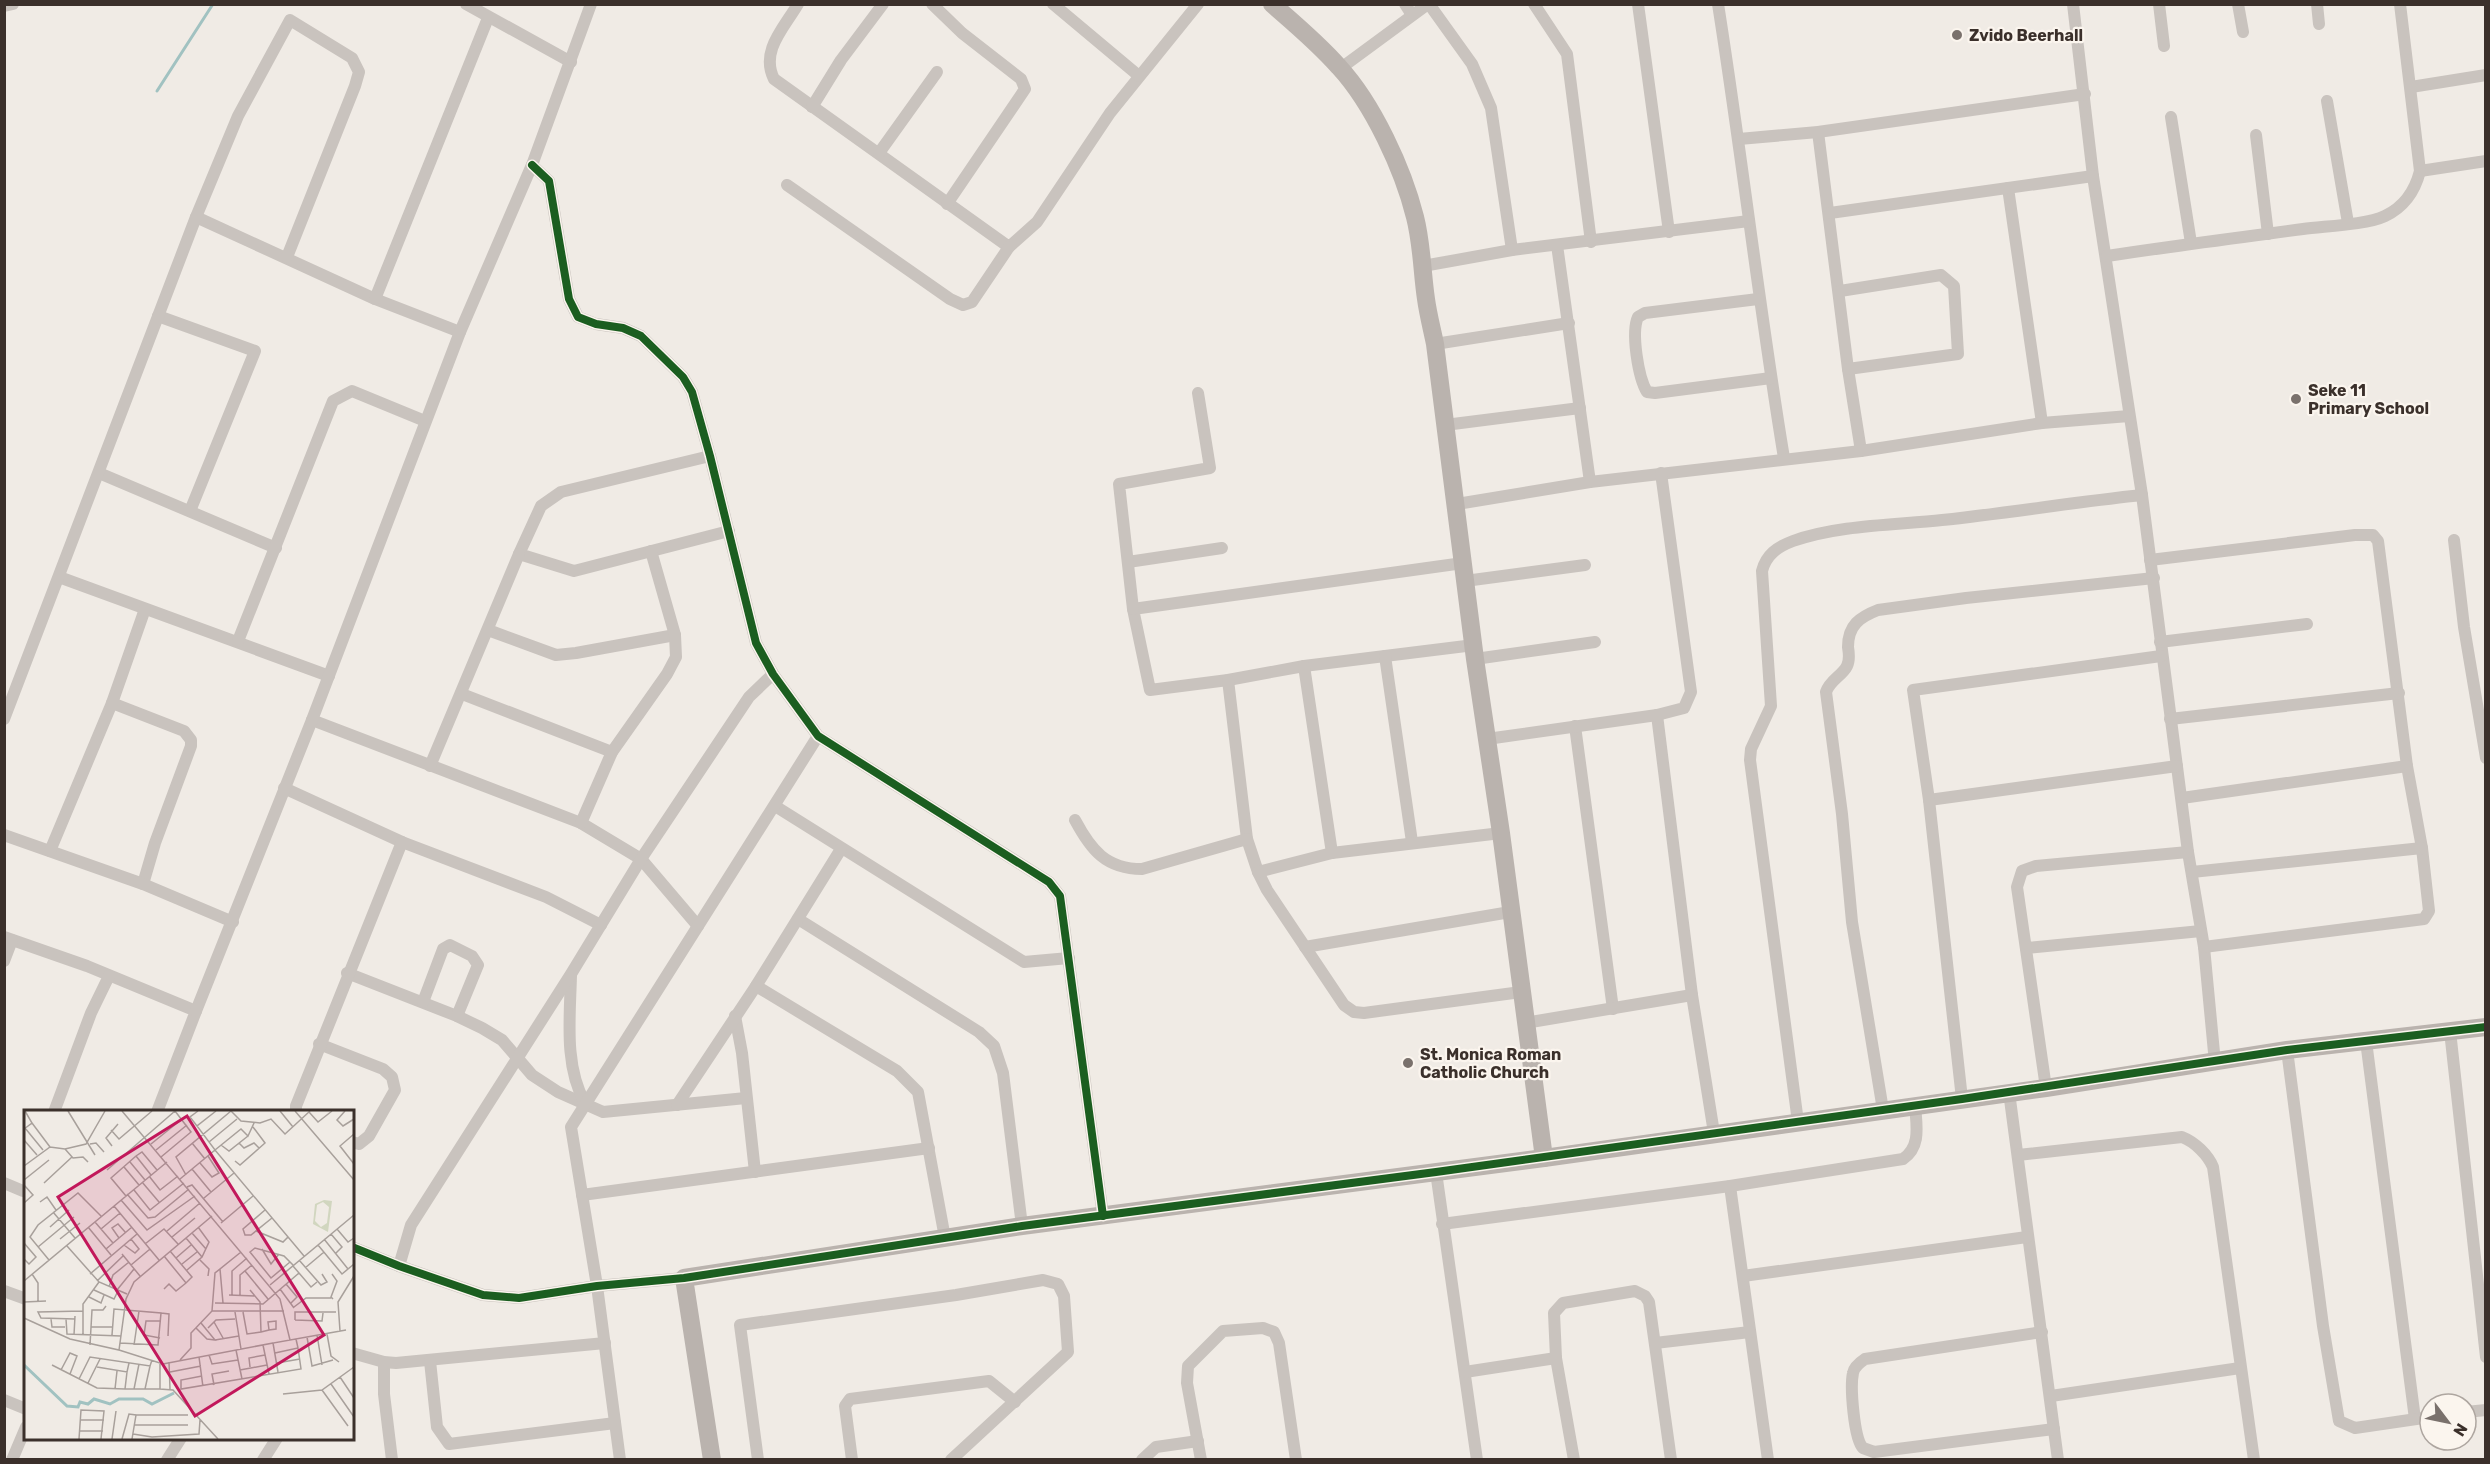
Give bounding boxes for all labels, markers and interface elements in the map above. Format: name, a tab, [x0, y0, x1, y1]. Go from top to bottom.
place label: Zvido Beerhall	[1969, 26, 2083, 45]
marker: Zvido Beerhall	[1950, 28, 1964, 42]
place label: Seke 11 Primary School	[2308, 381, 2429, 418]
marker: Seke 11 Primary School	[2289, 392, 2303, 406]
place label: St. Monica Roman Catholic Church	[1420, 1045, 1561, 1082]
marker: St. Monica Roman Catholic Church	[1401, 1056, 1415, 1070]
inset map	[24, 1110, 354, 1440]
north arrow	[2418, 1392, 2478, 1452]
text: N	[2449, 1420, 2471, 1440]

